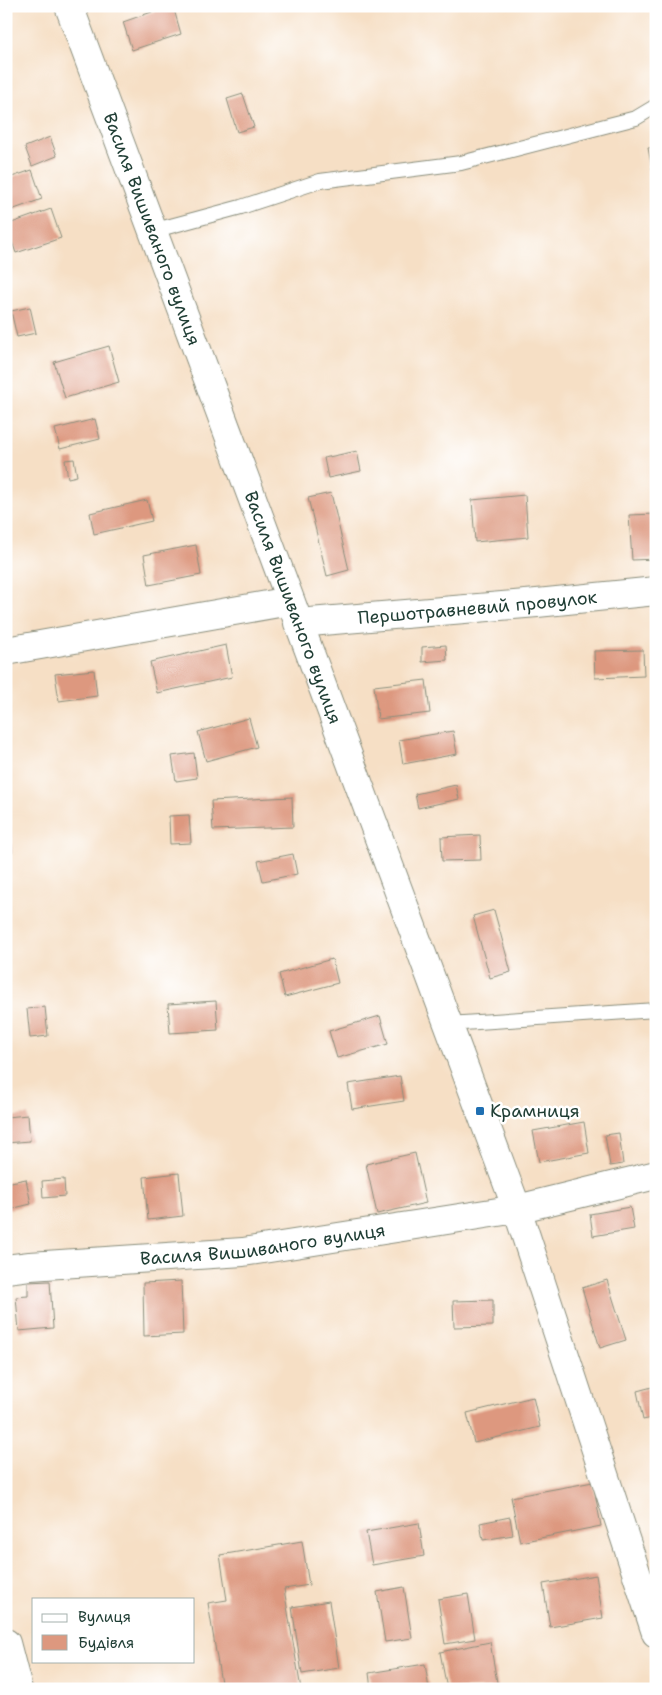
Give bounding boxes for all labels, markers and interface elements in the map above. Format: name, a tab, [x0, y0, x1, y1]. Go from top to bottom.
street label: Василя Вишиваного вулиця	[98, 109, 206, 349]
street label: Василя Вишиваного вулиця	[239, 488, 347, 727]
street label: Першотравневий провулок	[357, 585, 599, 630]
place label: Крамниця	[490, 1099, 580, 1123]
marker: Крамниця	[474, 1105, 486, 1117]
street label: Василя Вишиваного вулиця	[139, 1218, 387, 1271]
legend	[32, 1598, 195, 1662]
text: Вулиця	[78, 1607, 131, 1627]
text: Будівля	[78, 1633, 134, 1653]

